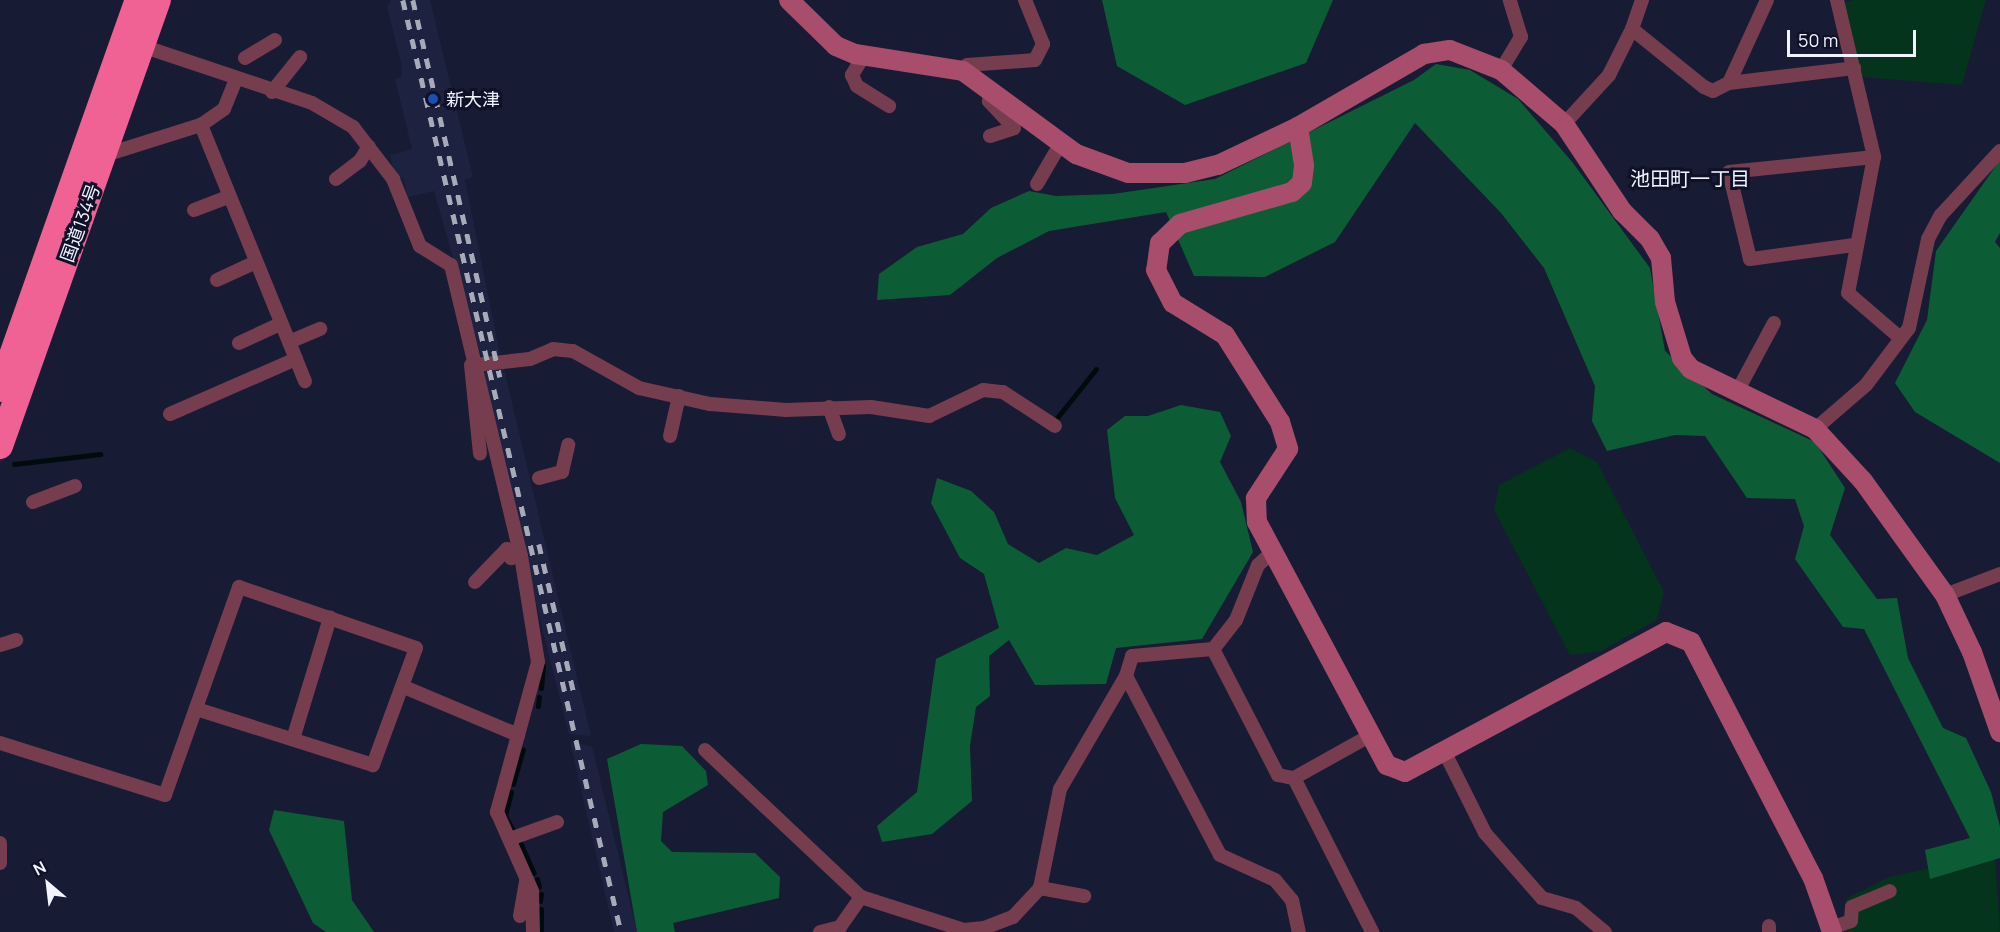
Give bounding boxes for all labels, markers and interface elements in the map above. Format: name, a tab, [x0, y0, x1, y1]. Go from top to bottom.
scale bar	[1790, 18, 1919, 56]
text: 50 m	[1798, 28, 1838, 52]
place label: 新大津	[446, 88, 500, 110]
marker: 新大津	[424, 90, 442, 108]
district label: 池田町一丁目	[1630, 166, 1750, 190]
street label: 国道134号	[56, 181, 104, 265]
north arrow	[18, 854, 78, 914]
text: N	[29, 856, 50, 881]

